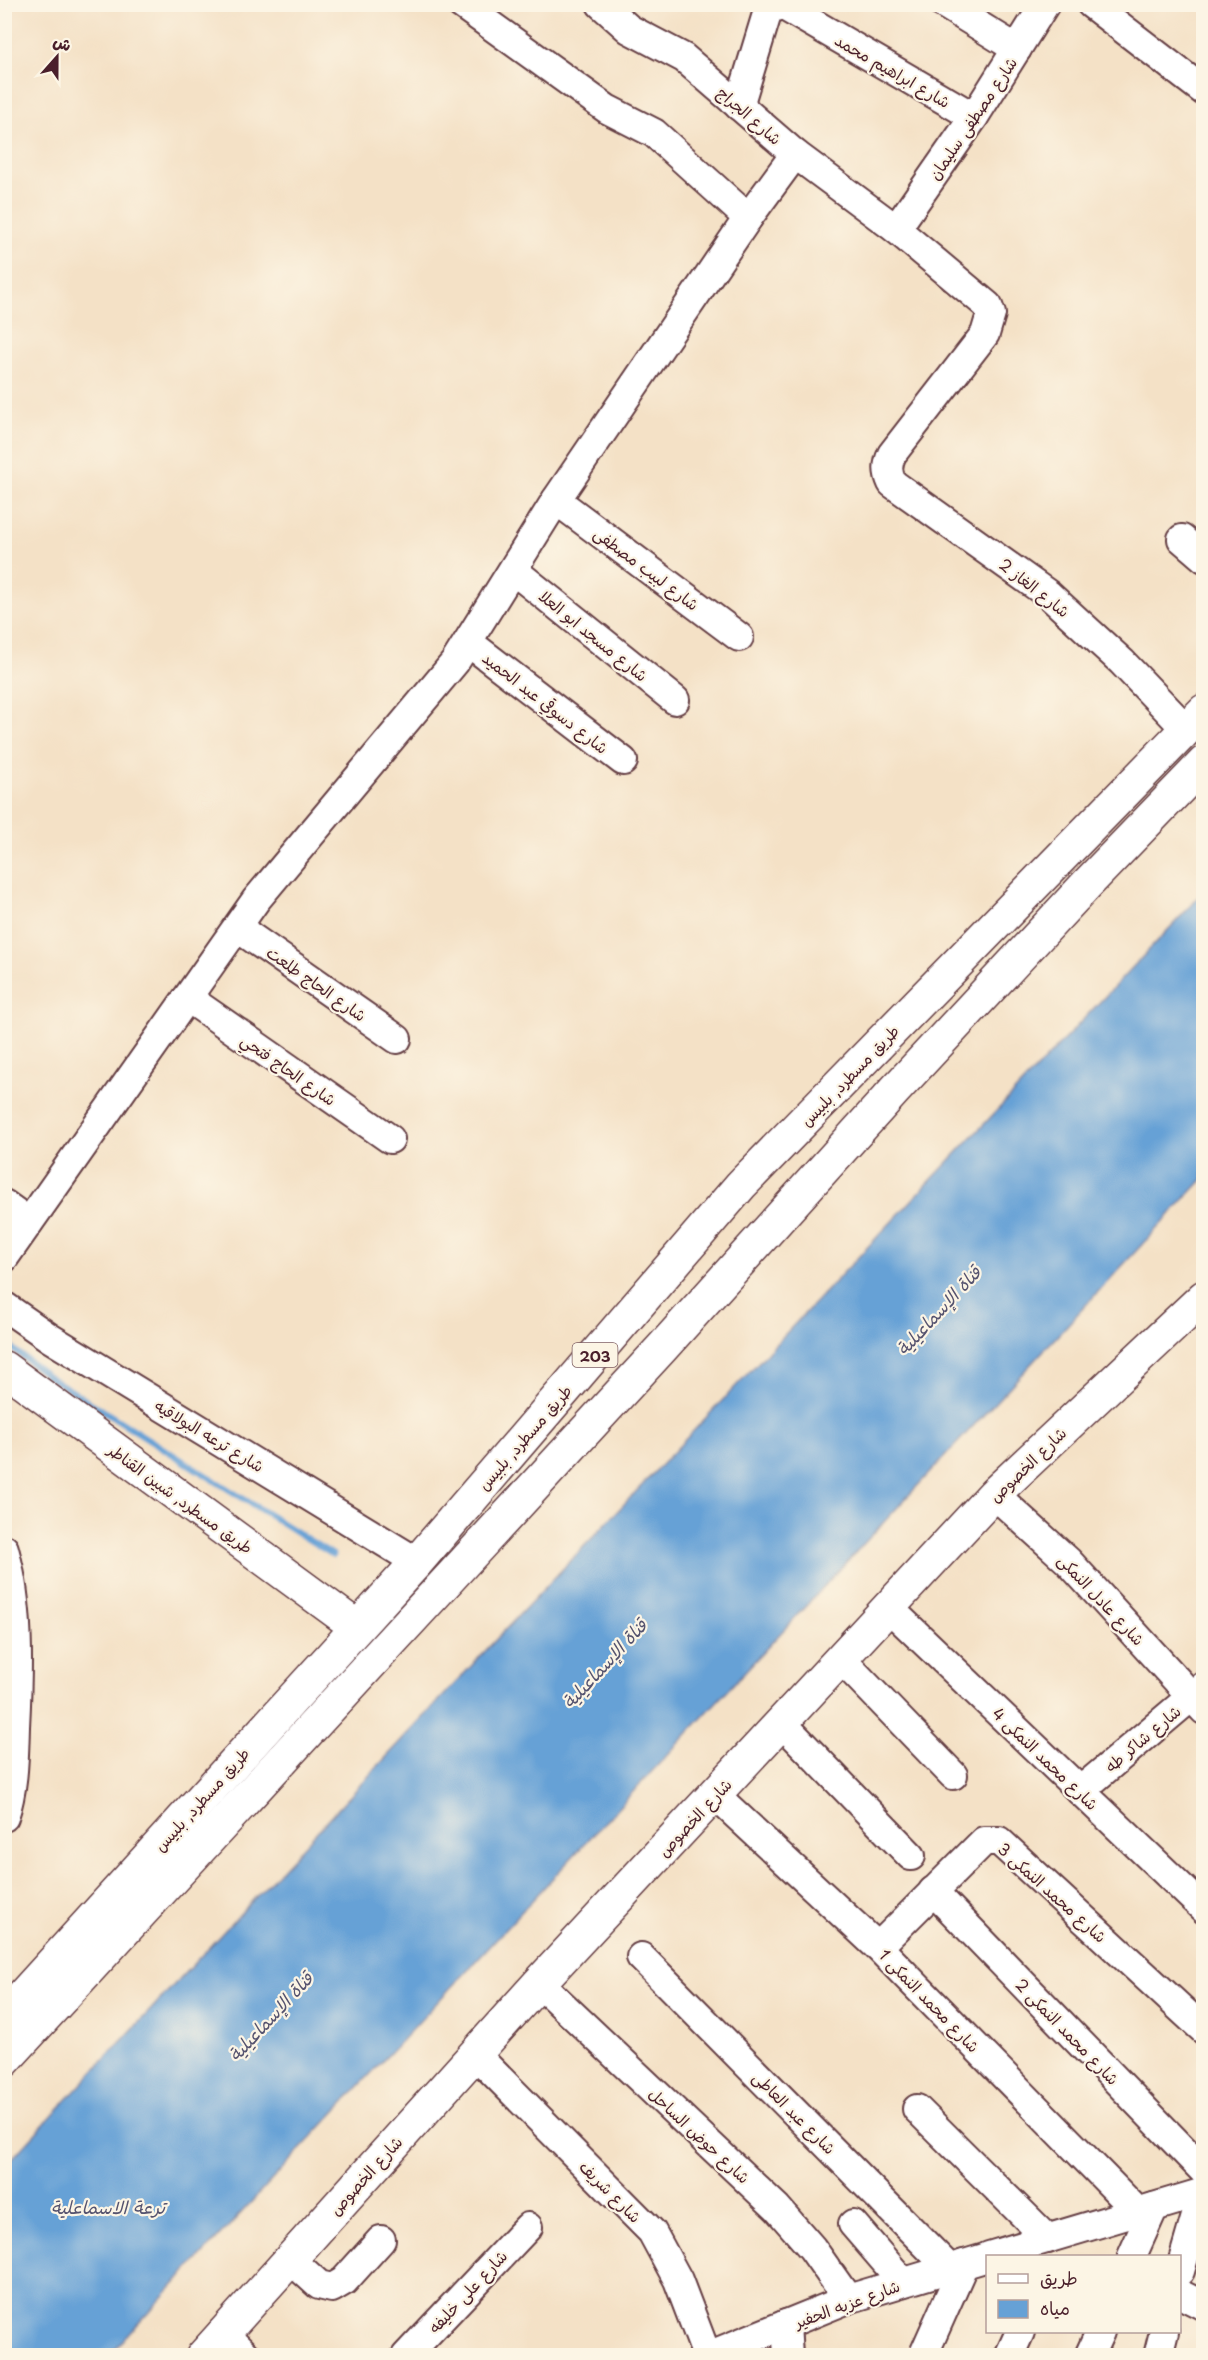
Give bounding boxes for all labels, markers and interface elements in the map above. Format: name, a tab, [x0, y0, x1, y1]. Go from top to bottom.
north arrow	[27, 27, 87, 87]
street label: شارع ابراهيم محمد	[830, 27, 955, 115]
text: ش	[50, 28, 75, 56]
street label: شارع مصطفى سليمان	[922, 52, 1023, 185]
street label: شارع الجراج	[712, 80, 787, 151]
street label: شارع لبيب مصطفى	[589, 520, 705, 616]
street label: شارع الغاز 2	[994, 552, 1075, 623]
street label: شارع مسجد ابو العلا	[534, 584, 654, 687]
street label: شارع دسوقي عبد الحميد	[477, 645, 614, 760]
street label: شارع الحاج طلعت	[262, 940, 372, 1027]
street label: طريق مسطرد, بلبيس	[794, 1019, 904, 1131]
street label: شارع الحاج فتحي	[234, 1027, 341, 1114]
water label: قناة الإسماعيلية	[889, 1258, 988, 1361]
road number: 203	[572, 1343, 618, 1367]
street label: طريق مسطرد, بلبيس	[471, 1379, 577, 1495]
street label: شارع ترعه البولاقيه	[150, 1393, 269, 1478]
street label: شارع الخصوص	[983, 1421, 1072, 1508]
street label: طريق مسطرد, شبين القناطر	[102, 1436, 258, 1559]
street label: شارع عادل النمكى	[1052, 1548, 1151, 1651]
water label: قناة الإسماعيلية	[555, 1611, 654, 1714]
street label: شارع شاكر طه	[1098, 1699, 1186, 1778]
street label: شارع محمد النمكى 4	[987, 1701, 1104, 1816]
street label: طريق مسطرد, بلبيس	[148, 1742, 254, 1856]
street label: شارع الخصوص	[651, 1772, 737, 1862]
street label: شارع محمد النمكى 3	[993, 1836, 1113, 1948]
street label: شارع محمد النمكى 1	[873, 1943, 986, 2058]
water label: قناة الإسماعيلية	[221, 1964, 320, 2067]
street label: شارع محمد النمكى 2	[1010, 1972, 1125, 2090]
street label: شارع عبد العاطى	[747, 2065, 842, 2160]
street label: شارع حوض الساحل	[643, 2082, 756, 2189]
street label: شارع الخصوص	[323, 2130, 408, 2221]
street label: شارع شريف	[574, 2155, 647, 2228]
water label: ترعة الاسماعلية	[51, 2193, 168, 2220]
street label: شارع على خليفه	[422, 2244, 513, 2339]
legend	[986, 2255, 1181, 2333]
text: طريق	[1040, 2264, 1078, 2291]
street label: شارع عزبه الحفير	[789, 2273, 903, 2335]
text: مياه	[1040, 2294, 1070, 2321]

